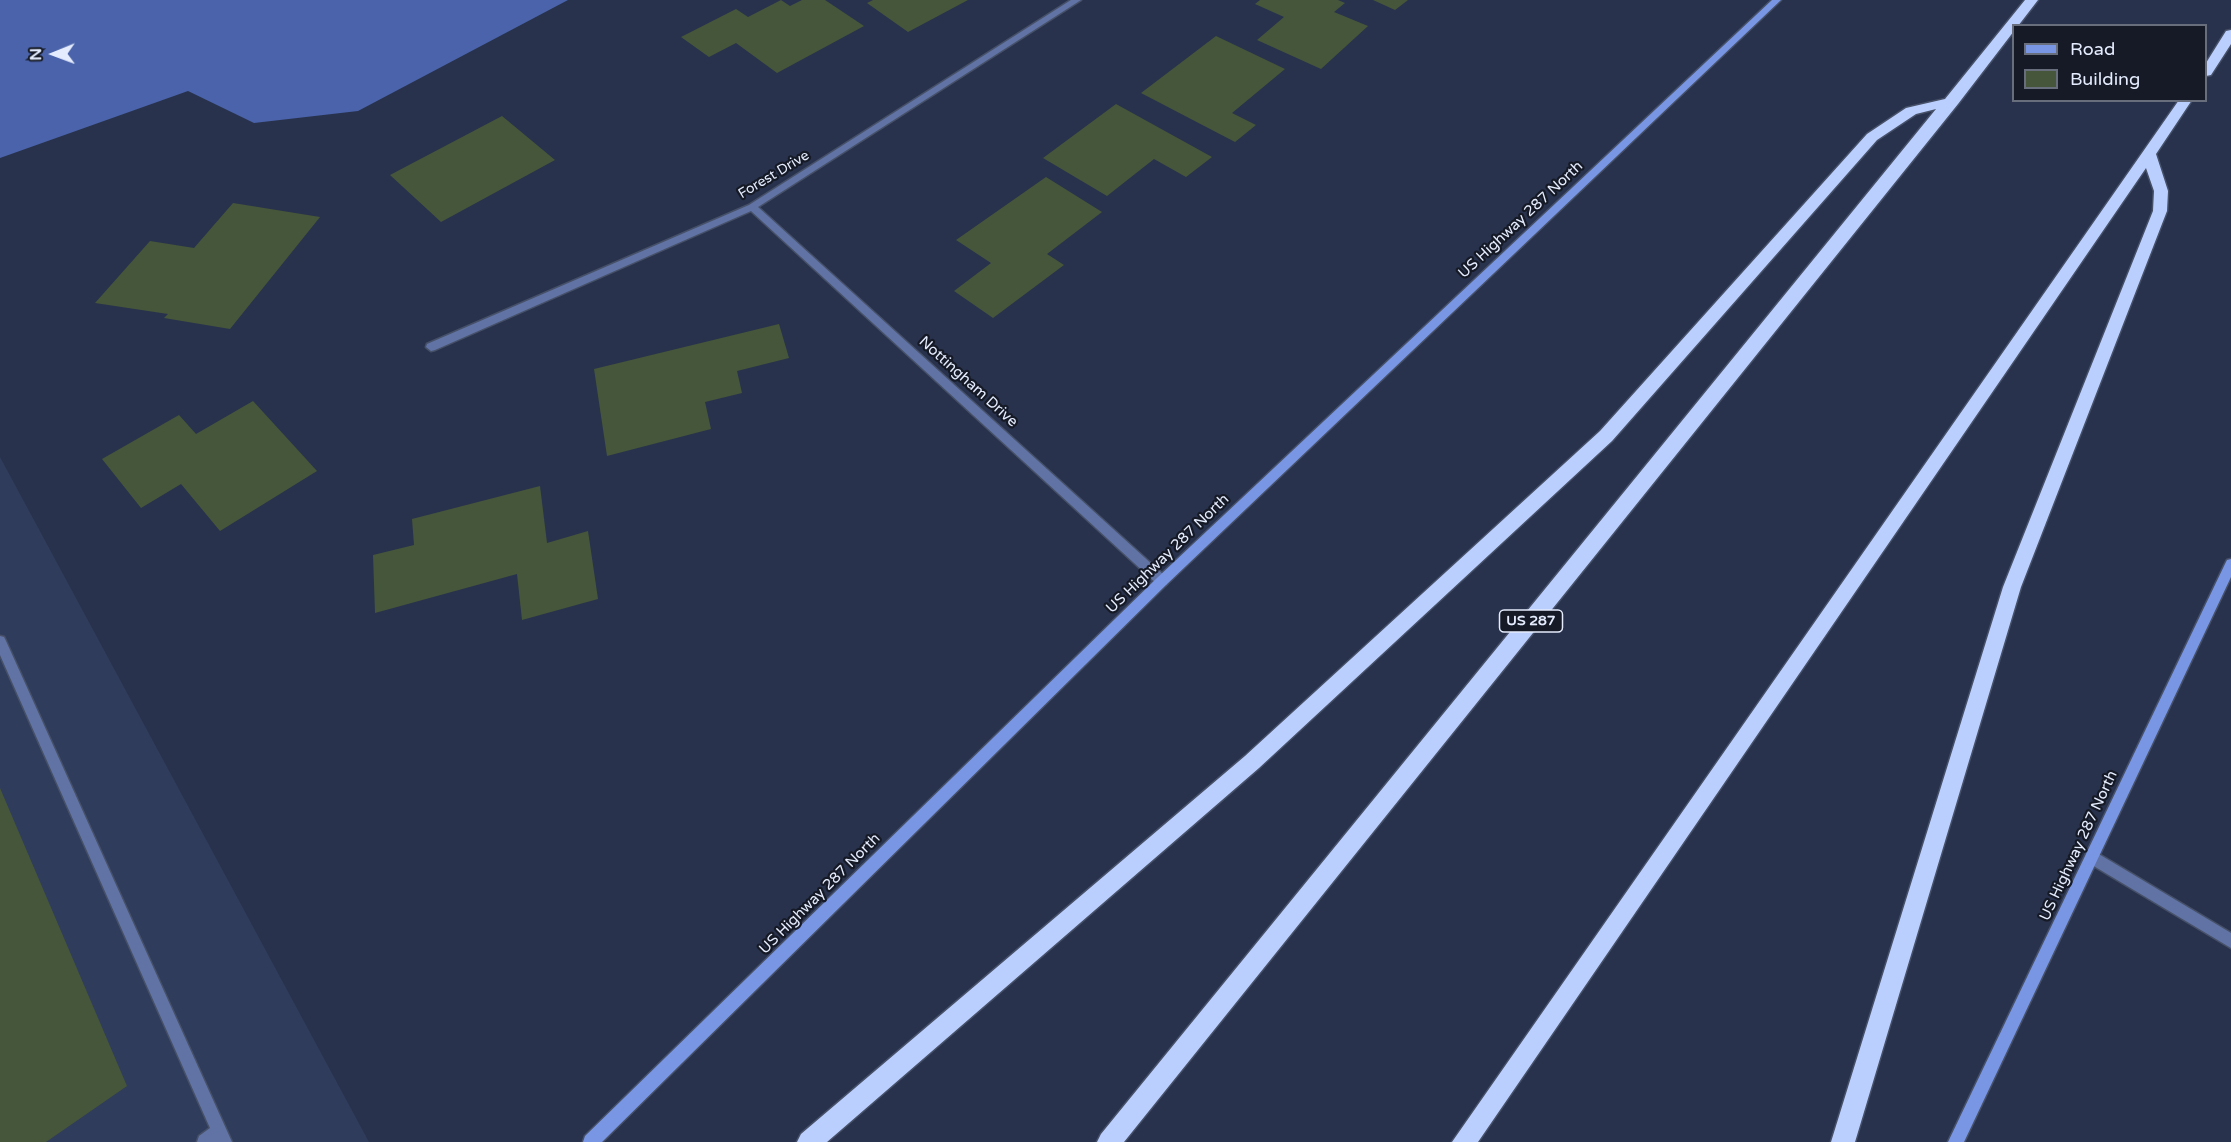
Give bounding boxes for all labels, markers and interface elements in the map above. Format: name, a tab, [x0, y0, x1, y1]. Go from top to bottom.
north arrow	[24, 24, 84, 84]
legend	[2012, 24, 2207, 102]
text: Road	[2070, 38, 2115, 60]
text: N	[26, 48, 46, 61]
text: Building	[2070, 68, 2140, 90]
street label: Forest Drive	[736, 147, 812, 203]
street label: US Highway 287 North	[1455, 158, 1587, 282]
street label: Nottingham Drive	[915, 333, 1021, 431]
street label: US Highway 287 North	[1103, 491, 1233, 617]
road number: US 287	[1500, 610, 1562, 632]
street label: US Highway 287 North	[2036, 768, 2122, 924]
street label: US Highway 287 North	[756, 830, 884, 958]

